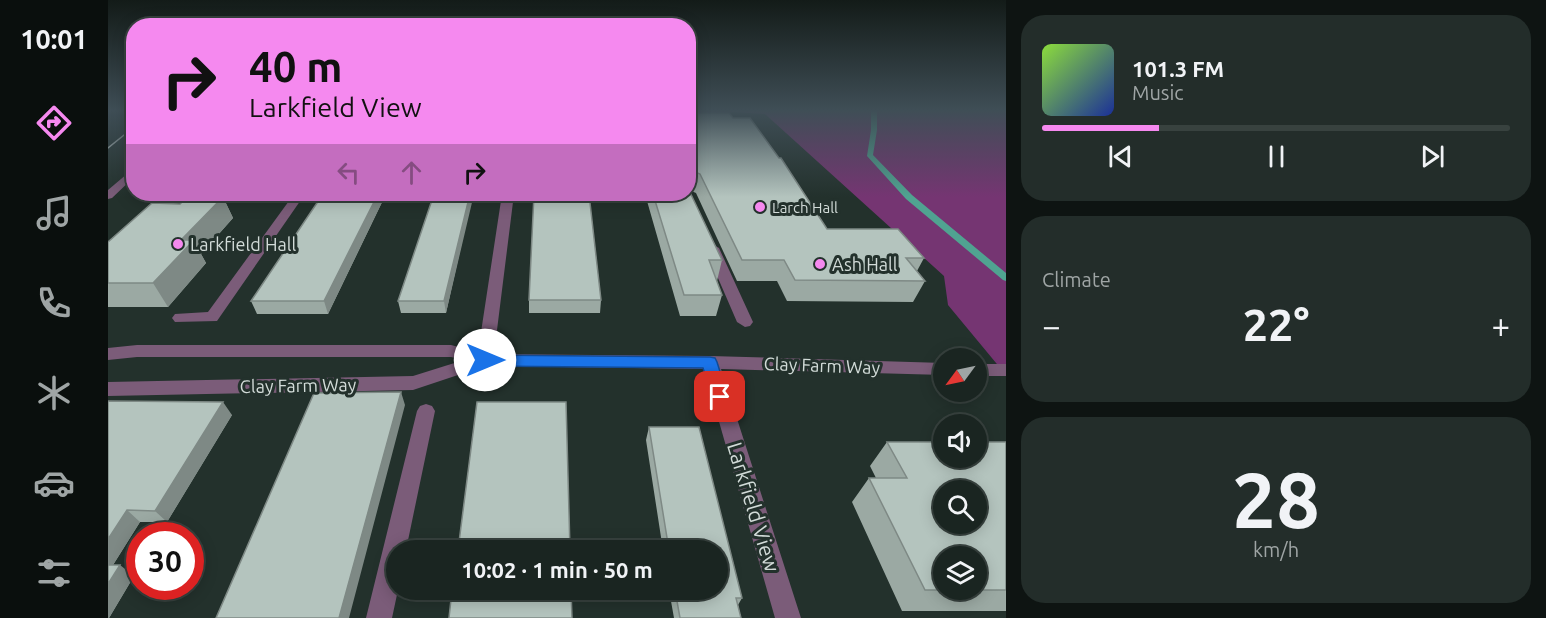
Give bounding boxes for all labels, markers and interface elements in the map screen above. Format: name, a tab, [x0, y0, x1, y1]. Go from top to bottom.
text: 10:01	[20, 24, 88, 54]
icon: right	[150, 42, 228, 120]
text: 40 m	[249, 43, 343, 90]
text: 101.3 FM	[1132, 56, 1224, 81]
text: Music	[1132, 81, 1184, 104]
text: Larkfield View	[249, 92, 422, 122]
icon: directions	[33, 102, 75, 144]
icon: previous	[1104, 140, 1137, 173]
icon: pause	[1260, 140, 1293, 173]
icon: next	[1416, 140, 1449, 173]
icon: left	[332, 156, 365, 189]
icon: ahead	[395, 156, 428, 189]
icon: right	[458, 156, 491, 189]
icon: music	[33, 192, 75, 234]
place label: Larch Hall	[772, 199, 838, 216]
marker: Larch Hall	[753, 200, 767, 214]
place label: Larkfield Hall	[190, 234, 296, 254]
marker: Larkfield Hall	[171, 237, 185, 251]
place label: Ash Hall	[832, 254, 898, 274]
marker: Ash Hall	[813, 257, 827, 271]
text: Climate	[1042, 268, 1111, 291]
icon: phone	[33, 282, 75, 324]
text: 22°	[1243, 299, 1309, 350]
text: −	[1042, 307, 1061, 344]
text: +	[1491, 307, 1510, 344]
position arrow	[453, 328, 517, 392]
north arrow	[933, 348, 987, 402]
map controls	[933, 348, 987, 600]
street label: Clay Farm Way	[763, 353, 881, 377]
pin	[694, 371, 745, 422]
icon: climate	[33, 372, 75, 414]
street label: Clay Farm Way	[240, 374, 357, 396]
icon: arrive	[703, 380, 736, 413]
button: sound	[933, 414, 987, 468]
street label: Larkfield View	[723, 439, 785, 575]
text: 28	[1232, 455, 1320, 543]
icon: car	[33, 462, 75, 504]
button: search	[933, 480, 987, 534]
speed limit sign: 30	[126, 522, 204, 600]
text: km/h	[1253, 538, 1299, 561]
button: layers	[933, 546, 987, 600]
icon: filters	[33, 552, 75, 594]
text: 10:02 · 1 min · 50 m	[461, 557, 653, 582]

